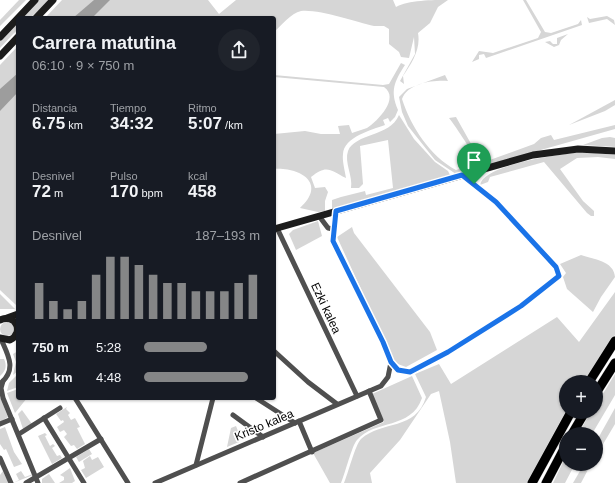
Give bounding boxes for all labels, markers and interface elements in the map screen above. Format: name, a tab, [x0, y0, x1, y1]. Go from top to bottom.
button: share	[218, 29, 260, 71]
text: Carrera matutina	[32, 33, 176, 53]
text: 06:10 · 9 × 750 m	[32, 58, 134, 73]
text: Distancia	[32, 102, 77, 114]
text: Tiempo	[110, 102, 146, 114]
text: Ritmo	[188, 102, 217, 114]
text: 6.75	[32, 114, 65, 133]
text: 34:32	[110, 114, 153, 133]
text: 5:07	[188, 114, 222, 133]
text: km	[65, 119, 83, 131]
text: /km	[222, 119, 243, 131]
pin	[457, 143, 491, 184]
icon: arrive	[463, 149, 485, 171]
text: Desnivel	[32, 170, 74, 182]
text: Pulso	[110, 170, 138, 182]
text: kcal	[188, 170, 208, 182]
text: 72	[32, 182, 51, 201]
text: 170	[110, 182, 138, 201]
text: 458	[188, 182, 216, 201]
text: m	[51, 187, 63, 199]
text: bpm	[138, 187, 163, 199]
text: Desnivel	[32, 228, 82, 243]
text: 187–193 m	[195, 228, 260, 243]
street label: Ezki kalea	[308, 280, 344, 336]
text: 750 m	[32, 340, 69, 355]
text: 5:28	[96, 340, 121, 355]
text: 1.5 km	[32, 370, 72, 385]
text: 4:48	[96, 370, 121, 385]
map controls	[559, 375, 603, 471]
button: +	[559, 375, 603, 419]
street label: Kristo kalea	[232, 406, 296, 444]
button: −	[559, 427, 603, 471]

